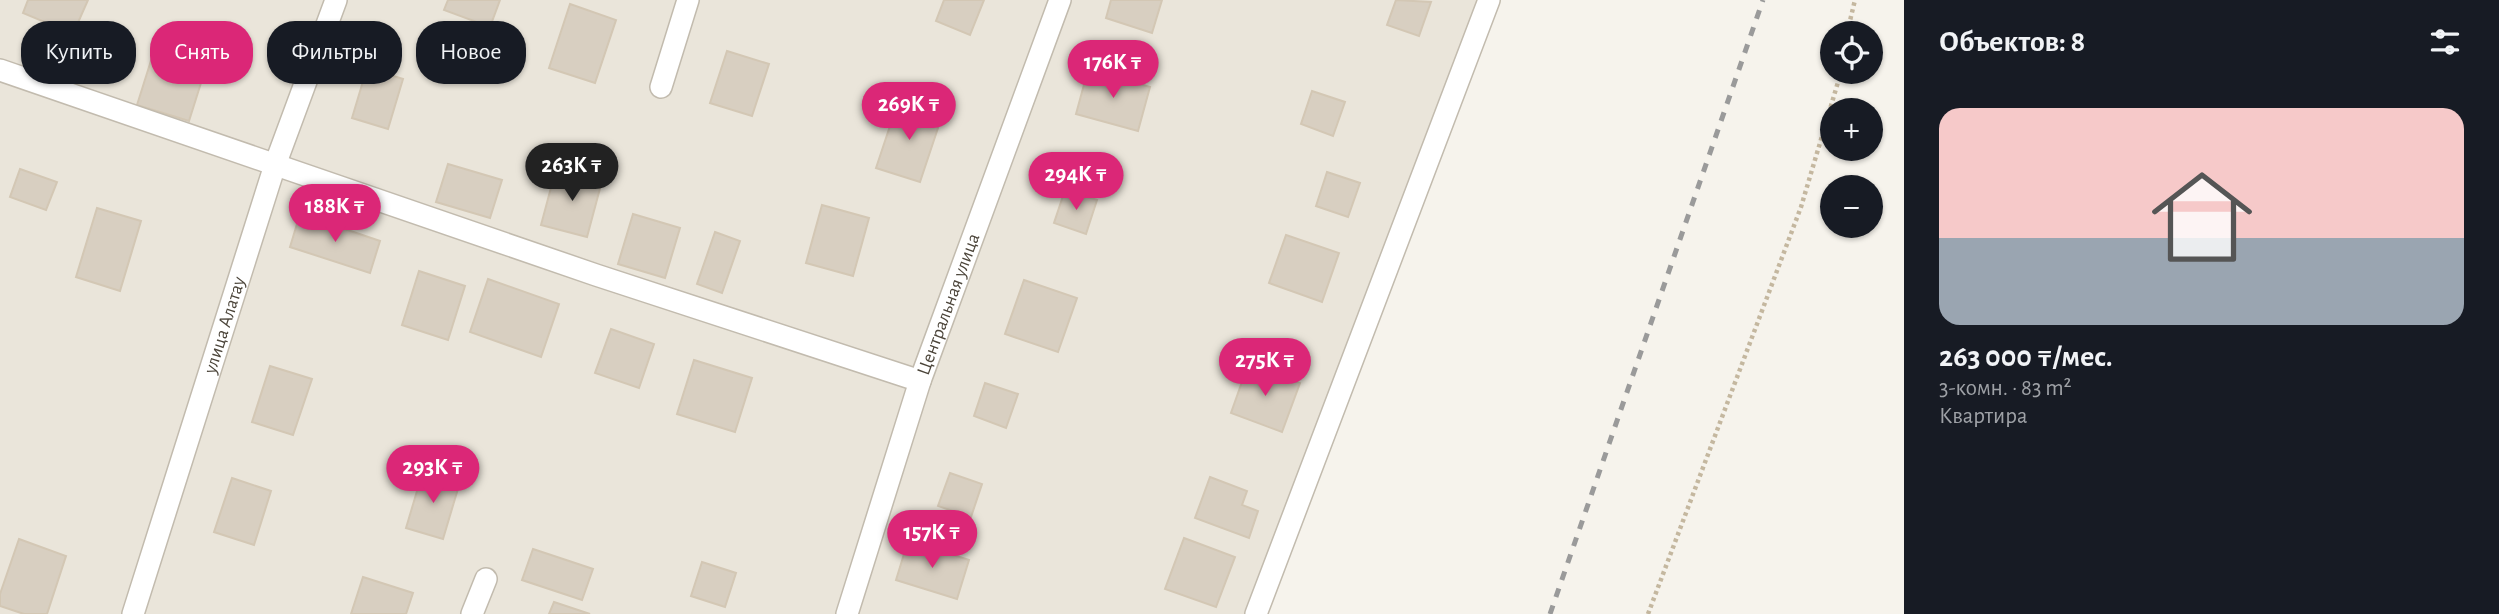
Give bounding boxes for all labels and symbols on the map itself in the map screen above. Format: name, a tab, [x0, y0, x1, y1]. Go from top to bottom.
pin: 176K ₸	[1056, 41, 1170, 100]
pin: 269K ₸	[852, 82, 966, 142]
pin: 263K ₸	[515, 144, 629, 203]
pin: 294K ₸	[1019, 152, 1133, 212]
pin: 188K ₸	[278, 184, 392, 244]
street label: Центральная улица	[914, 230, 983, 378]
street label: улица Алатау	[200, 274, 249, 377]
pin: 275K ₸	[1208, 338, 1322, 398]
pin: 293K ₸	[376, 446, 490, 505]
pin: 157K ₸	[875, 510, 989, 570]

